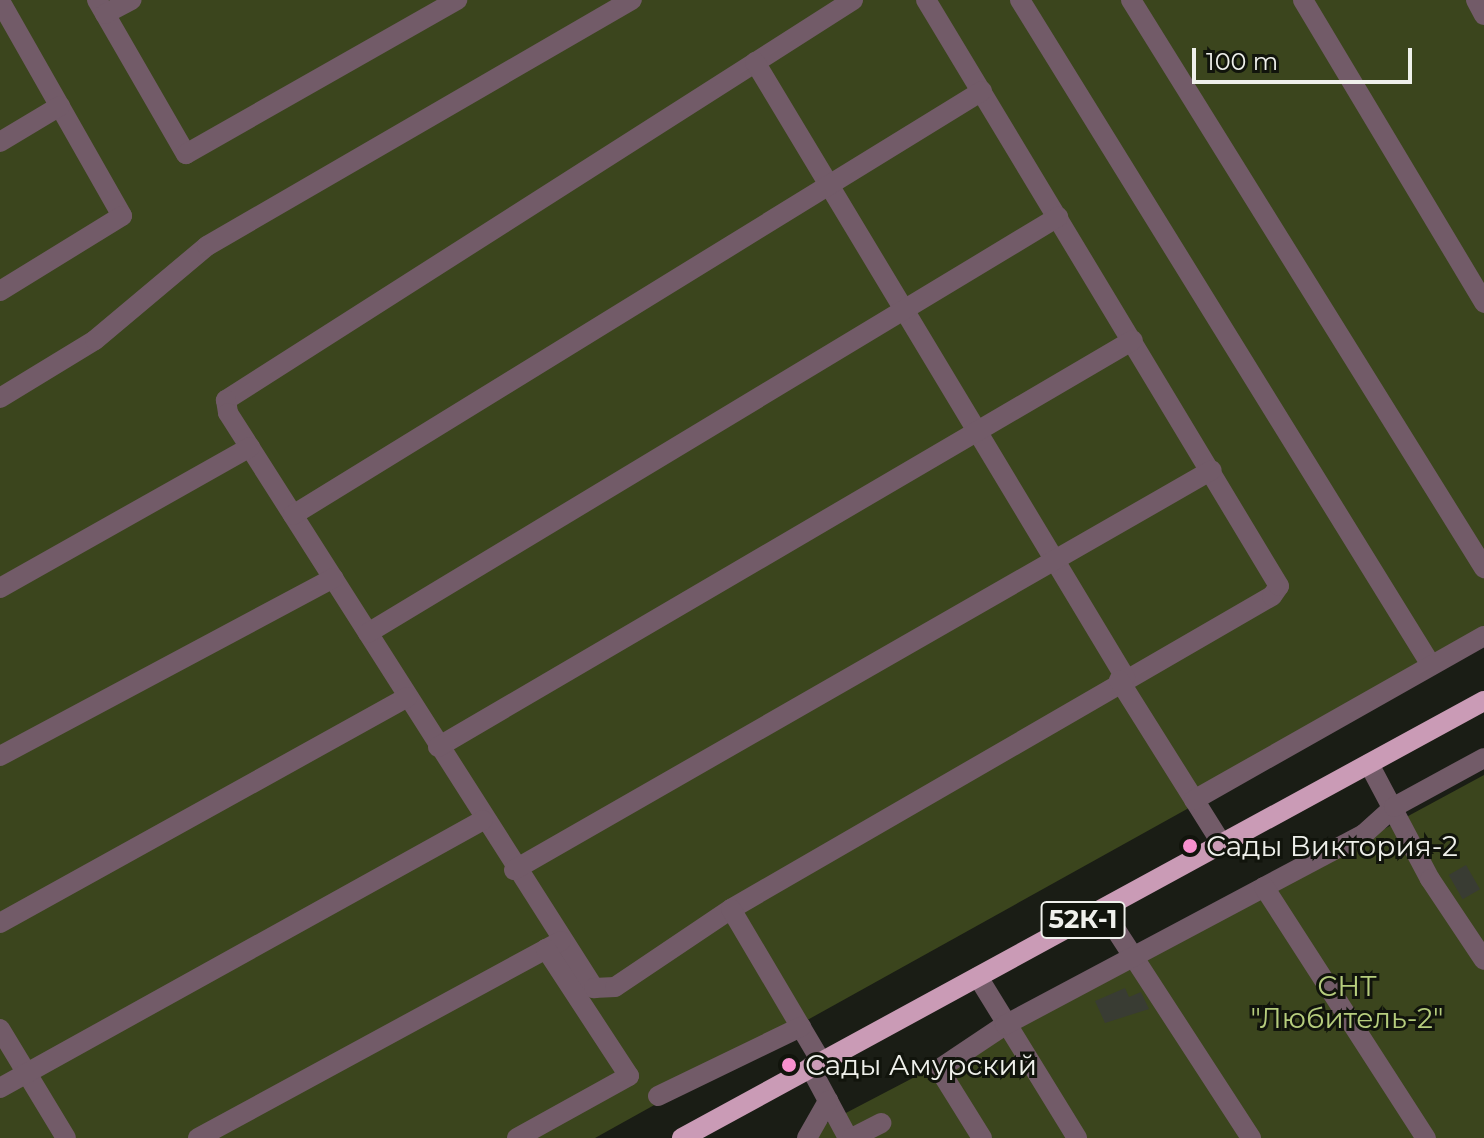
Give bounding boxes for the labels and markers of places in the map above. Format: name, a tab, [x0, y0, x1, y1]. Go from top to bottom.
place label: Сады Виктория-2	[1206, 829, 1458, 863]
marker: Сады Виктория-2	[1181, 837, 1199, 855]
place label: Сады Амурский	[805, 1048, 1037, 1082]
marker: Сады Амурский	[780, 1056, 798, 1074]

